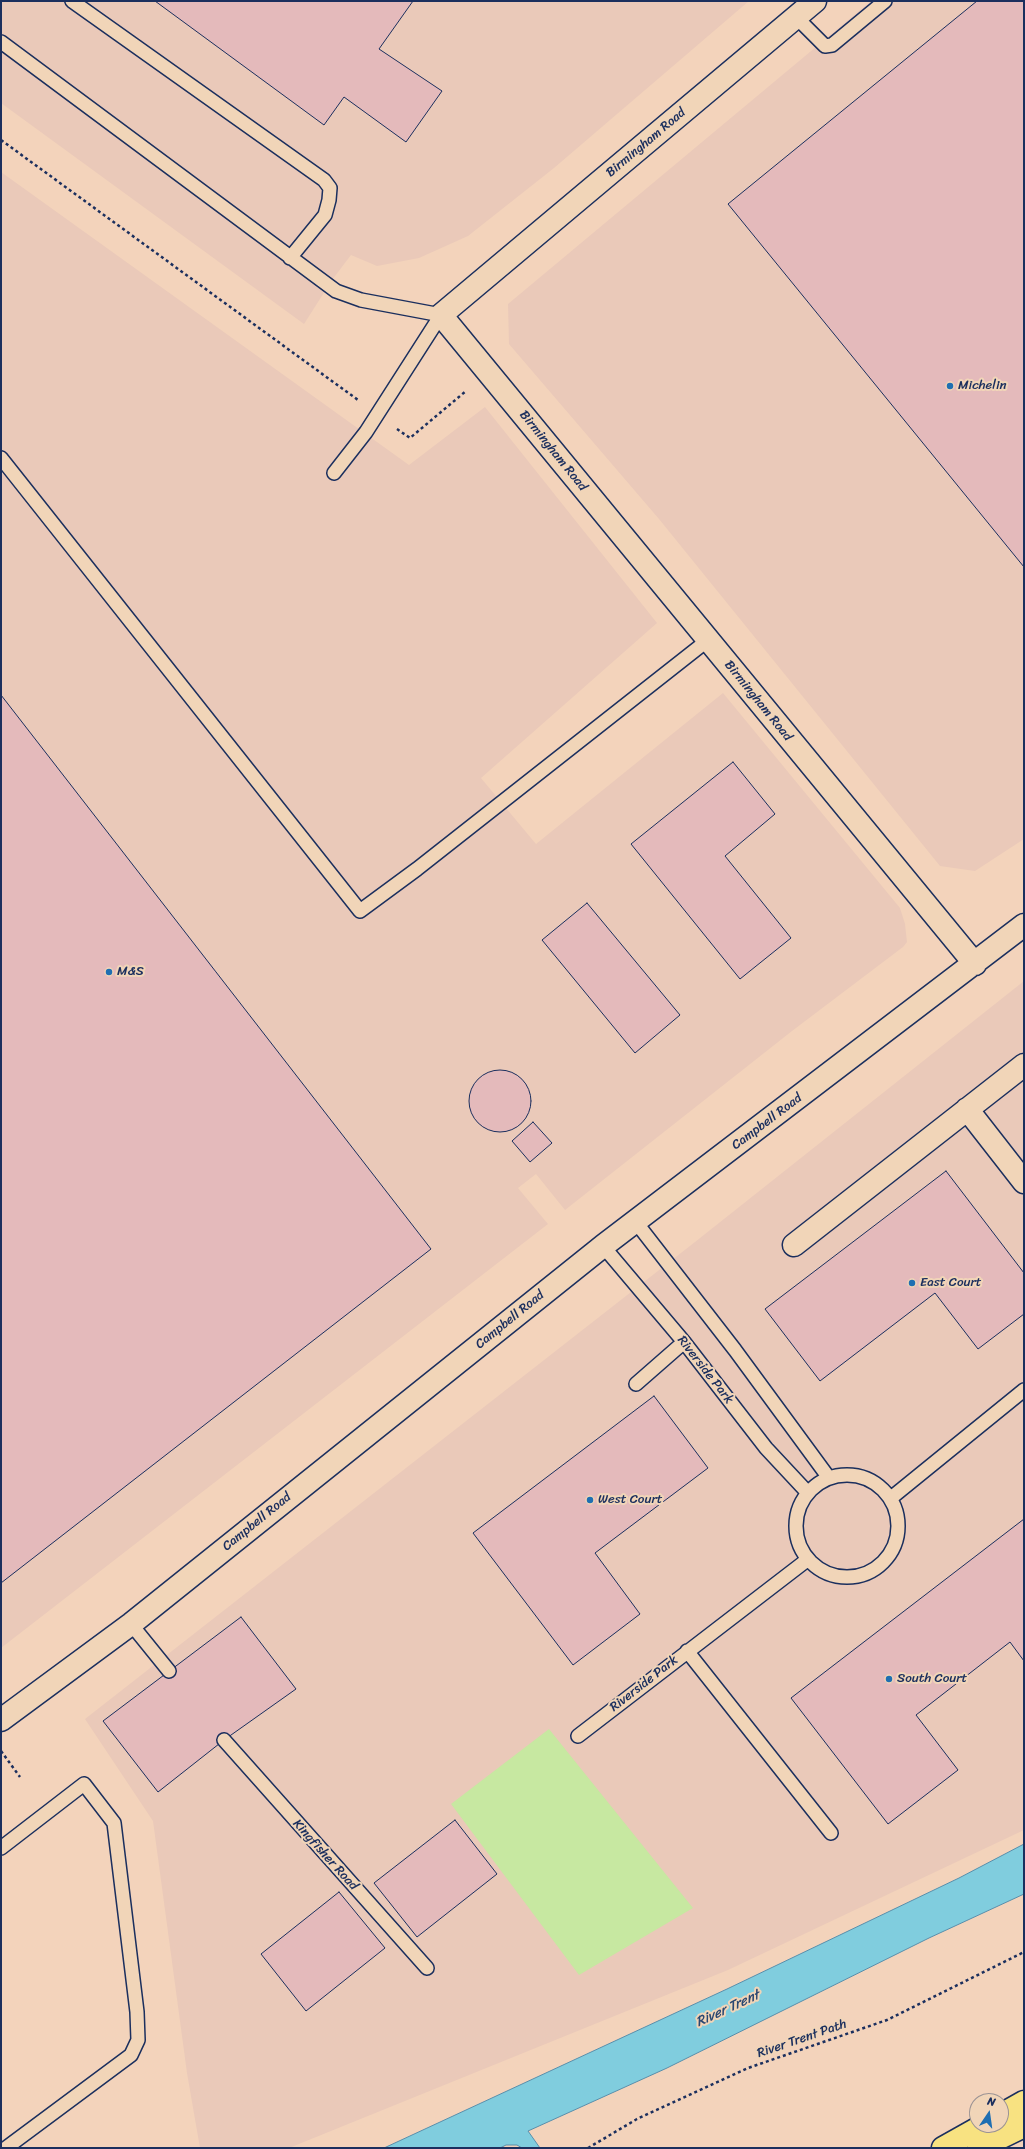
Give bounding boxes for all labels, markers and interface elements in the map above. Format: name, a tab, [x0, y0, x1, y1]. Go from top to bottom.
street label: Birmingham Road	[603, 105, 689, 181]
place label: Michelin	[958, 378, 1006, 394]
marker: Michelin	[945, 381, 955, 391]
street label: Birmingham Road	[516, 408, 590, 494]
street label: Birmingham Road	[721, 658, 795, 744]
place label: M&S	[117, 964, 144, 980]
marker: M&S	[104, 967, 114, 977]
street label: Campbell Road	[729, 1091, 805, 1153]
place label: East Court	[920, 1275, 981, 1291]
marker: East Court	[907, 1278, 917, 1288]
street label: Campbell Road	[473, 1288, 547, 1352]
street label: Riverside Park	[674, 1333, 736, 1407]
street label: Campbell Road	[220, 1490, 294, 1554]
place label: West Court	[598, 1492, 662, 1508]
marker: West Court	[585, 1495, 595, 1505]
street label: Riverside Park	[607, 1653, 681, 1715]
place label: South Court	[897, 1671, 967, 1687]
marker: South Court	[884, 1674, 894, 1684]
street label: Kingfisher Road	[289, 1816, 361, 1894]
water label: River Trent	[694, 1987, 762, 2031]
street label: River Trent Path	[755, 2016, 849, 2062]
text: N	[986, 2092, 997, 2112]
north arrow	[969, 2093, 1009, 2133]

